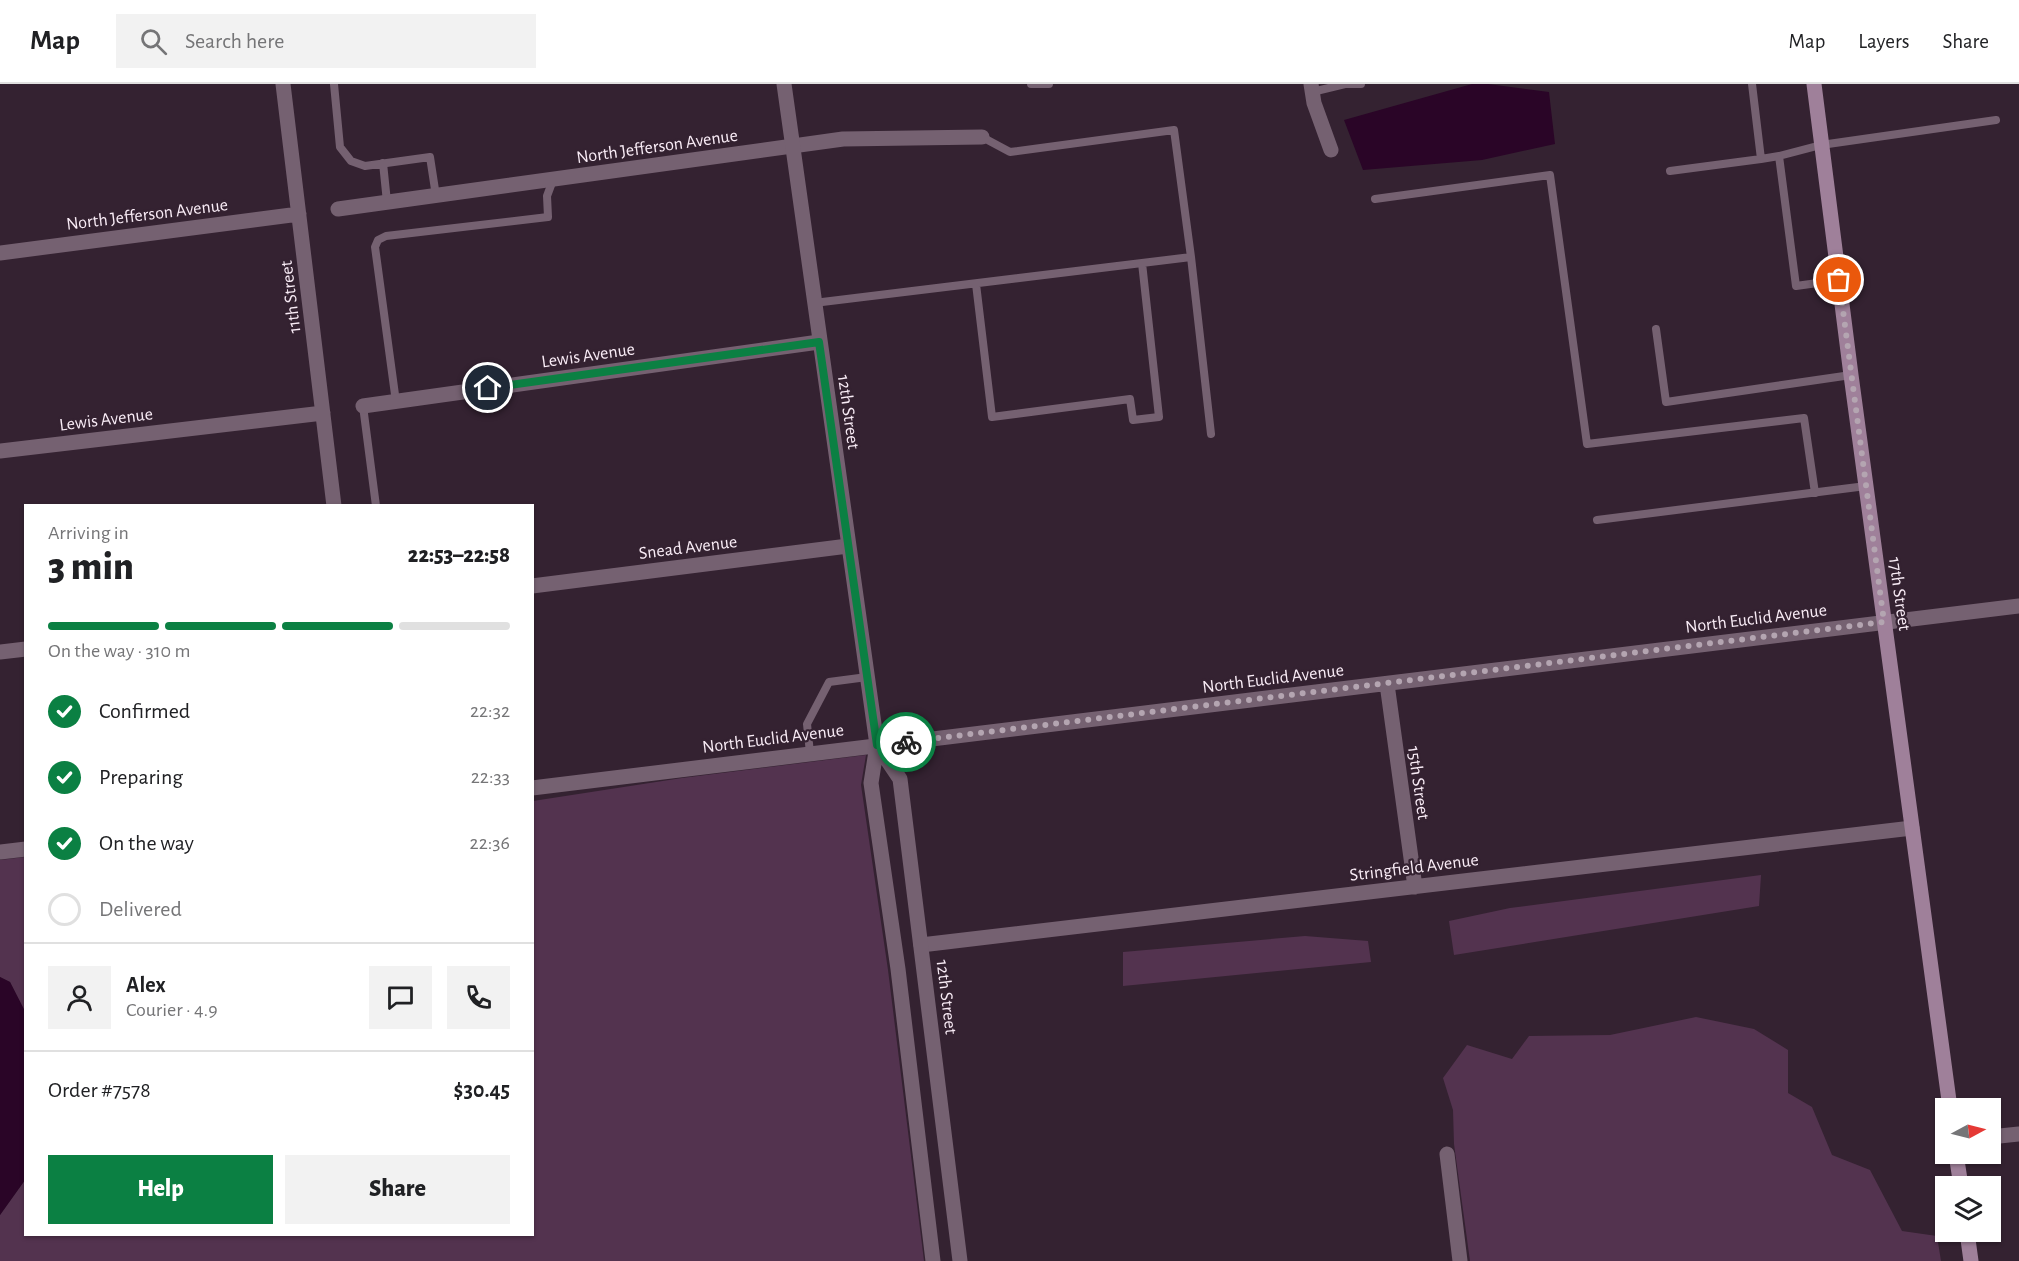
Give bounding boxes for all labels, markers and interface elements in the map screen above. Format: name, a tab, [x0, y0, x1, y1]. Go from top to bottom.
search box	[116, 14, 536, 68]
icon: search	[137, 25, 170, 58]
text: Map	[30, 27, 80, 55]
text: Search here	[185, 30, 284, 52]
text: Map	[1789, 31, 1825, 52]
text: Layers	[1858, 31, 1909, 52]
text: Share	[1942, 31, 1989, 52]
street label: North Jefferson Avenue	[575, 127, 739, 167]
street label: North Jefferson Avenue	[65, 196, 229, 234]
pin	[1813, 254, 1864, 305]
street label: 11th Street	[278, 259, 304, 334]
icon: bag	[1822, 263, 1855, 296]
street label: Lewis Avenue	[540, 341, 636, 371]
pin	[462, 362, 513, 413]
icon: home	[471, 371, 504, 404]
street label: 12th Street	[834, 374, 862, 451]
street label: Lewis Avenue	[58, 405, 154, 435]
text: Arriving in	[48, 523, 129, 543]
street label: Snead Avenue	[638, 533, 738, 563]
text: 22:53–22:58	[408, 544, 510, 566]
text: 3 min	[48, 548, 134, 587]
street label: 17th Street	[1885, 556, 1913, 632]
street label: North Euclid Avenue	[1684, 601, 1828, 637]
text: On the way · 310 m	[48, 641, 190, 661]
street label: North Euclid Avenue	[1201, 661, 1345, 697]
icon: check	[48, 695, 81, 728]
text: Confirmed	[99, 700, 190, 722]
text: 22:32	[470, 701, 510, 721]
courier	[876, 712, 936, 772]
street label: North Euclid Avenue	[701, 721, 845, 757]
icon: bike	[890, 726, 923, 759]
street label: 15th Street	[1404, 745, 1432, 821]
icon: check	[48, 761, 81, 794]
text: Preparing	[99, 766, 183, 788]
text: 22:33	[471, 767, 510, 787]
icon: check	[48, 827, 81, 860]
text: On the way	[99, 832, 194, 854]
text: 22:36	[470, 833, 510, 853]
street label: Stringfield Avenue	[1349, 851, 1480, 885]
text: Delivered	[99, 898, 182, 920]
street label: 12th Street	[933, 959, 960, 1036]
button: person	[48, 966, 111, 1029]
button: chat	[369, 966, 432, 1029]
button: phone	[447, 966, 510, 1029]
text: Alex	[126, 974, 166, 996]
text: Courier · 4.9	[126, 1000, 218, 1020]
text: Order #7578	[48, 1079, 151, 1101]
text: $30.45	[454, 1079, 510, 1101]
north arrow	[1935, 1098, 2001, 1164]
map controls	[1935, 1098, 2001, 1242]
button: Help	[48, 1155, 273, 1224]
button: Share	[285, 1155, 510, 1224]
button: layers	[1935, 1176, 2001, 1242]

